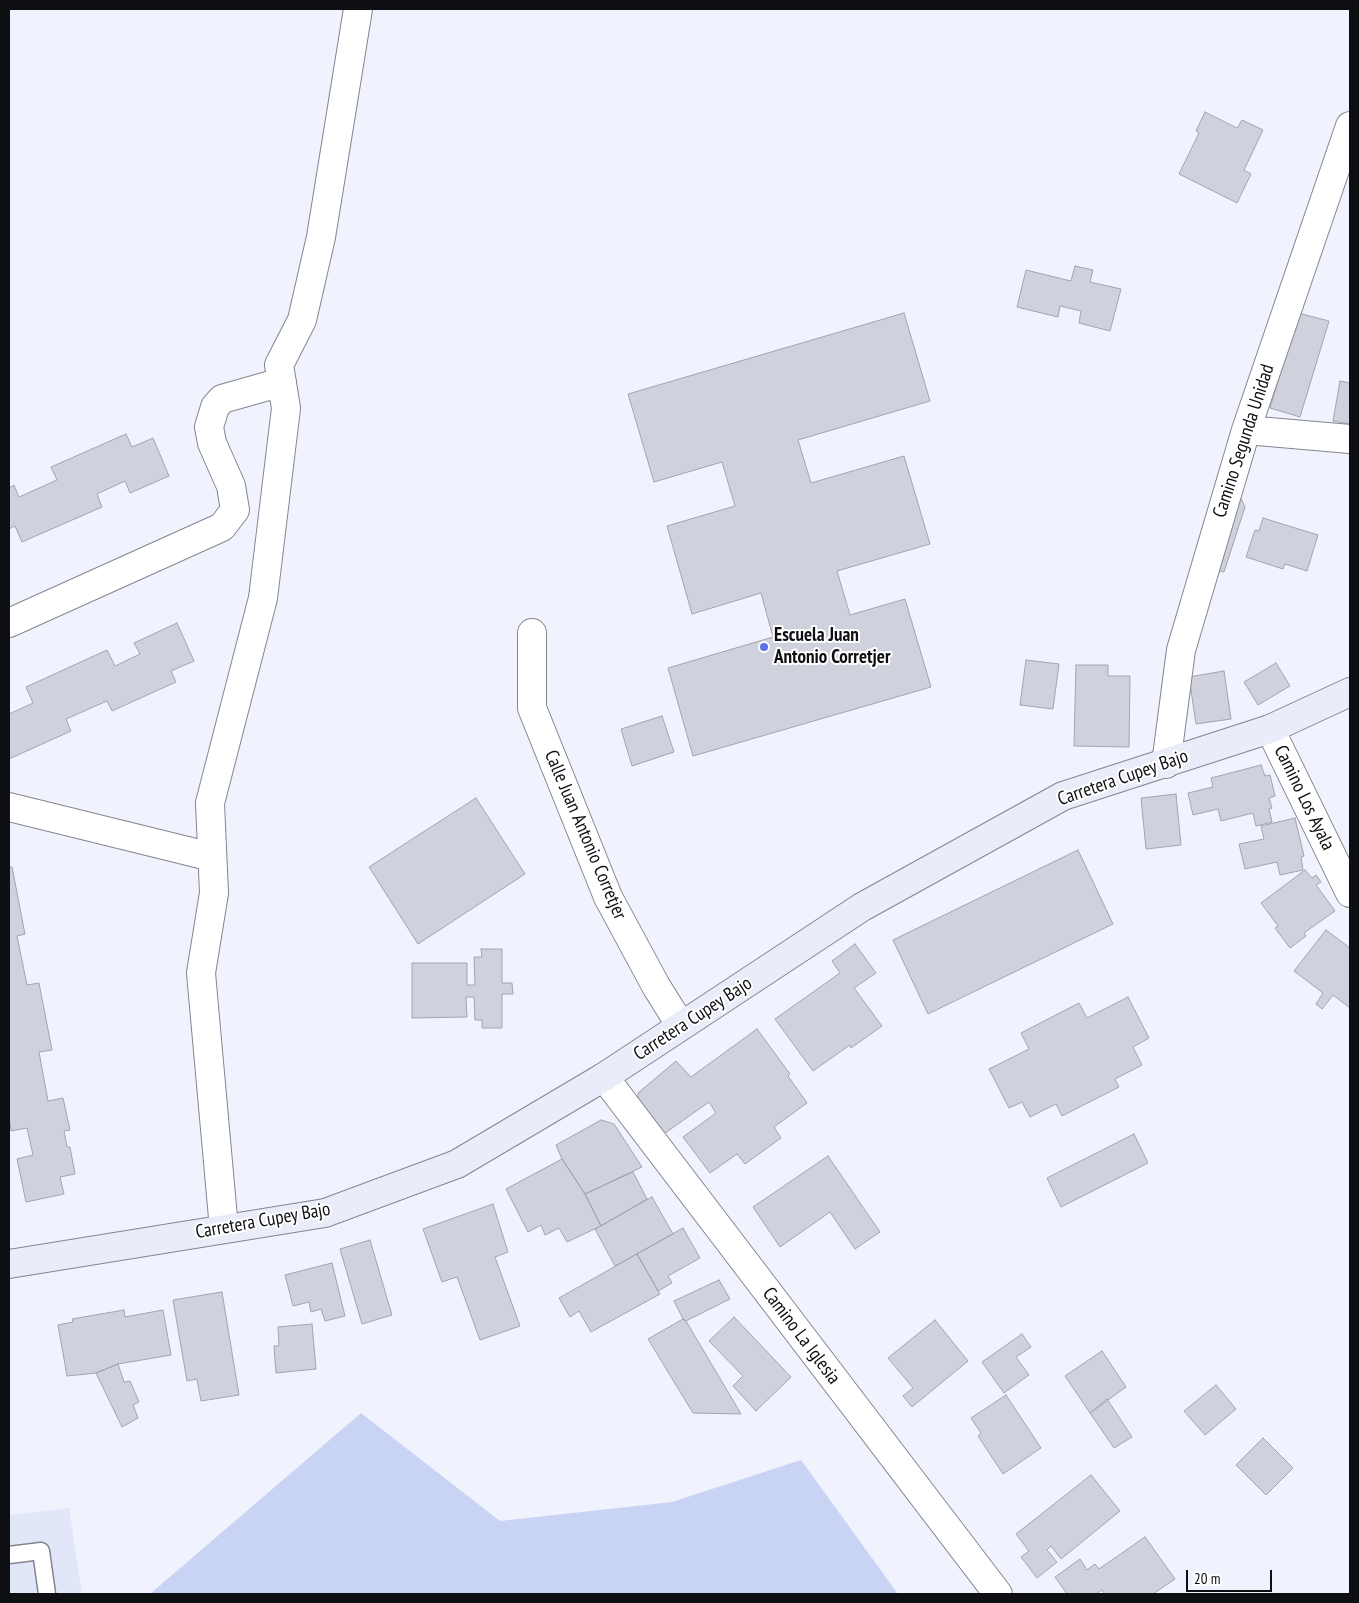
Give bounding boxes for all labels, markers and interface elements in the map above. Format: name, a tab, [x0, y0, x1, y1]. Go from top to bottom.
street label: Camino Segunda Unidad	[1208, 361, 1280, 521]
place label: Escuela Juan Antonio Corretjer	[774, 625, 891, 669]
marker: Escuela Juan Antonio Corretjer	[758, 641, 770, 653]
street label: Camino Los Ayala	[1269, 742, 1339, 854]
street label: Carretera Cupey Bajo	[1055, 745, 1191, 811]
street label: Calle Juan Antonio Corretjer	[539, 747, 631, 923]
street label: Carretera Cupey Bajo	[630, 972, 756, 1066]
street label: Carretera Cupey Bajo	[194, 1198, 332, 1244]
street label: Camino La Iglesia	[757, 1283, 845, 1389]
scale bar	[1189, 1560, 1275, 1592]
text: 20 m	[1194, 1569, 1220, 1588]

